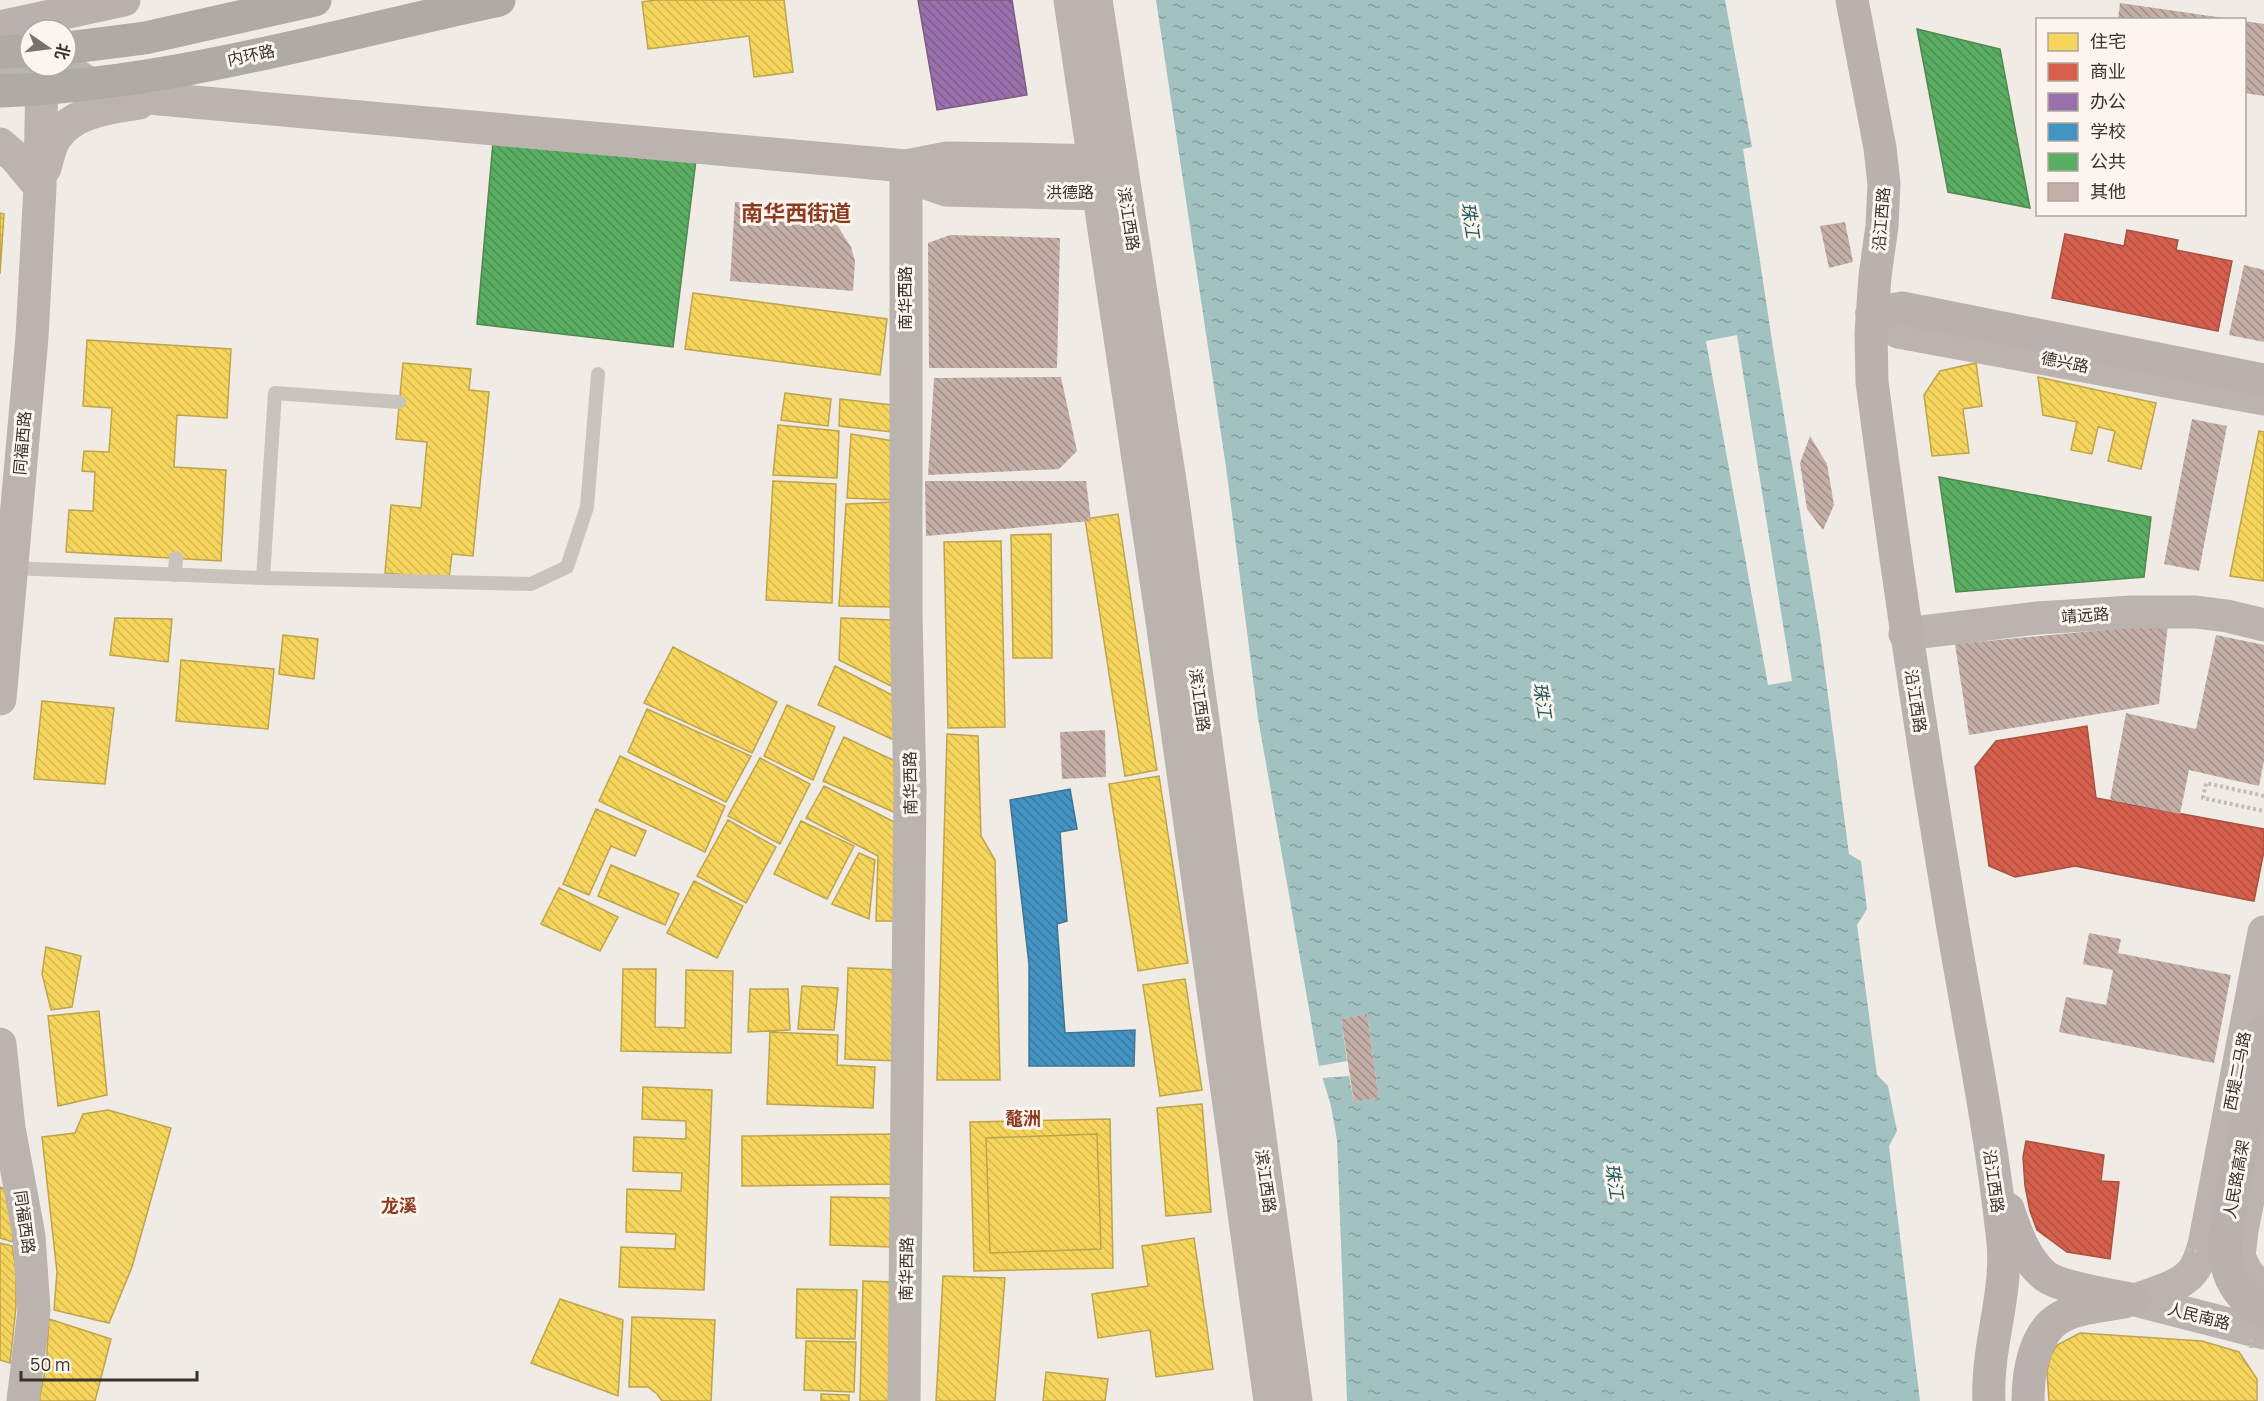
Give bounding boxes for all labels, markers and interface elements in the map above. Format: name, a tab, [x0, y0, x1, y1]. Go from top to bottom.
north arrow	[18, 18, 78, 78]
legend	[2036, 18, 2246, 216]
text: 住宅	[2090, 29, 2126, 53]
street label: 内环路	[225, 39, 277, 71]
text: 北	[50, 41, 75, 62]
text: 商业	[2090, 59, 2126, 83]
text: 办公	[2090, 89, 2126, 113]
text: 学校	[2090, 119, 2126, 143]
text: 公共	[2090, 149, 2126, 173]
text: 其他	[2090, 179, 2126, 203]
street label: 洪德路	[1046, 181, 1094, 203]
street label: 滨江西路	[1113, 186, 1145, 252]
street label: 沿江西路	[1867, 186, 1895, 252]
district label: 南华西街道	[741, 198, 851, 228]
water label: 珠江	[1456, 200, 1486, 241]
street label: 南华西路	[894, 266, 916, 330]
street label: 德兴路	[2039, 347, 2091, 377]
street label: 同福西路	[8, 410, 36, 476]
street label: 靖远路	[2060, 602, 2110, 628]
street label: 滨江西路	[1185, 667, 1215, 733]
street label: 沿江西路	[1900, 668, 1932, 734]
water label: 珠江	[1528, 680, 1558, 721]
street label: 南华西路	[898, 751, 922, 815]
street label: 西堤二马路	[2219, 1030, 2255, 1112]
district label: 鼇洲	[1005, 1106, 1041, 1130]
street label: 人民路高架	[2218, 1138, 2254, 1220]
street label: 滨江西路	[1251, 1148, 1281, 1214]
street label: 沿江西路	[1979, 1148, 2009, 1214]
water label: 珠江	[1600, 1161, 1630, 1202]
street label: 同福西路	[10, 1189, 40, 1255]
district label: 龙溪	[381, 1193, 417, 1217]
street label: 南华西路	[894, 1237, 918, 1301]
street label: 人民南路	[2165, 1298, 2233, 1334]
scale bar	[21, 1344, 196, 1382]
text: 50 m	[30, 1352, 70, 1376]

